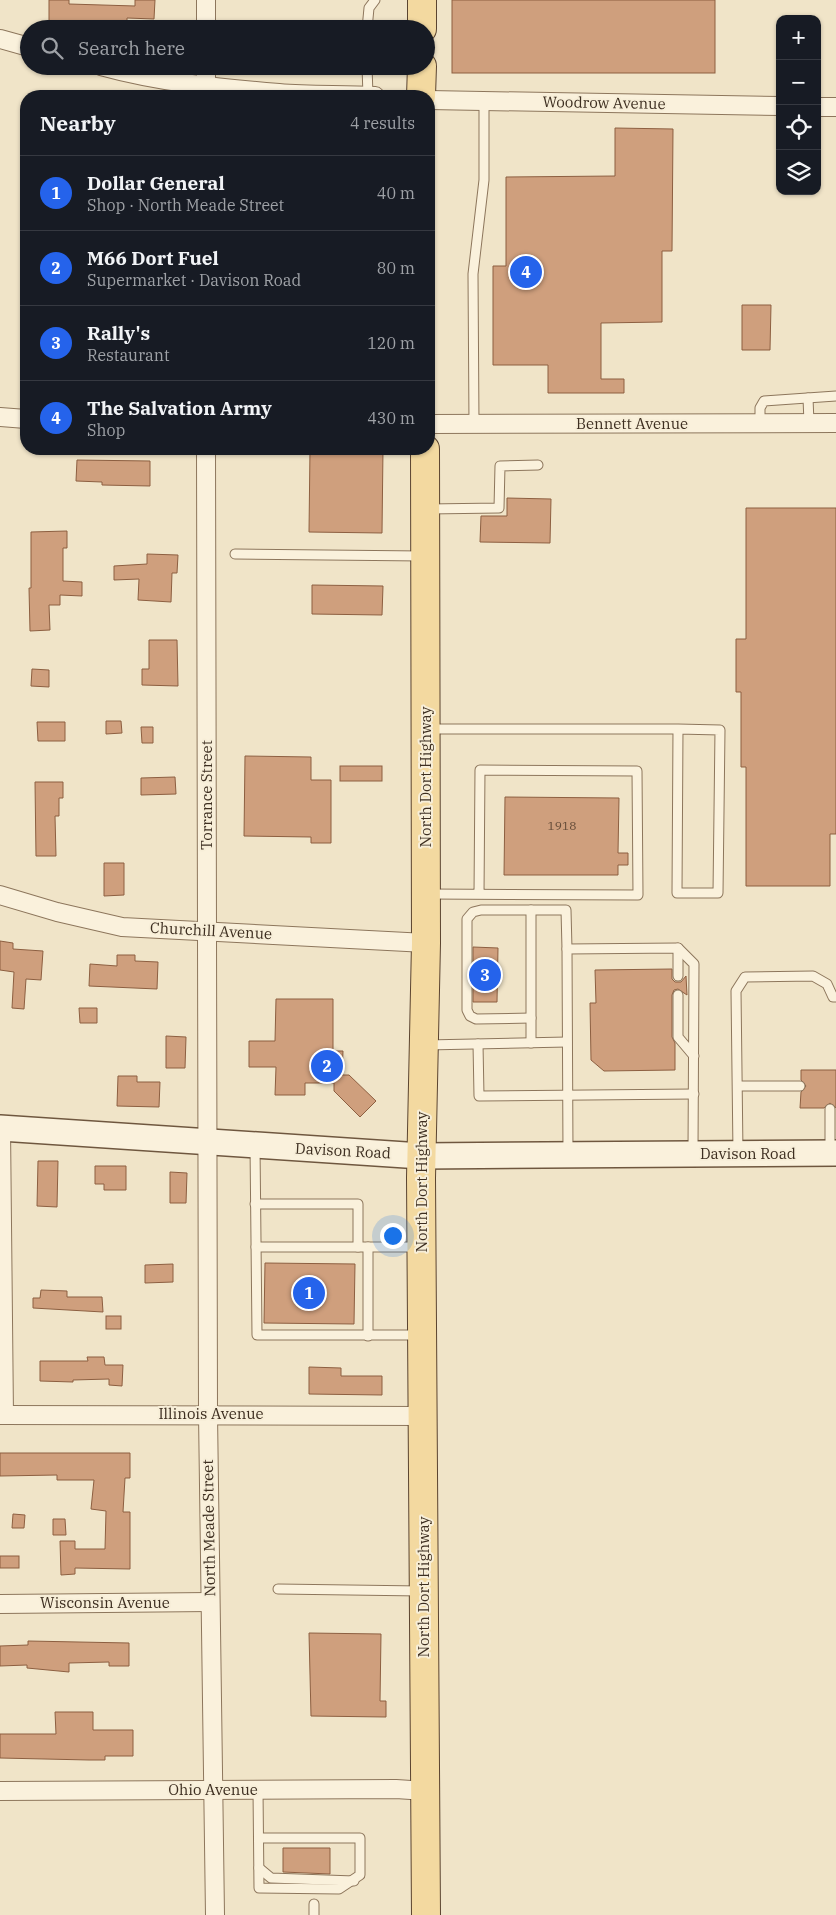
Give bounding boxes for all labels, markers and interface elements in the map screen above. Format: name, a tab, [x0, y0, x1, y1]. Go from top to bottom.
map controls	[776, 15, 821, 195]
button: +	[776, 15, 821, 60]
search box	[20, 20, 435, 75]
icon: search	[38, 34, 66, 62]
text: Search here	[78, 36, 185, 60]
button: −	[776, 60, 821, 105]
street label: Woodrow Avenue	[542, 92, 666, 113]
button: locate	[776, 105, 821, 150]
text: Nearby	[40, 109, 116, 137]
text: 4 results	[350, 113, 415, 133]
button: layers	[776, 150, 821, 195]
text: Dollar General	[87, 171, 225, 195]
text: 1	[51, 183, 61, 203]
text: 40 m	[377, 183, 415, 203]
text: Shop · North Meade Street	[87, 195, 284, 215]
text: M66 Dort Fuel	[87, 246, 219, 270]
pin: 4	[510, 253, 542, 291]
text: 2	[51, 258, 61, 278]
text: 80 m	[377, 258, 415, 278]
text: Supermarket · Davison Road	[87, 270, 301, 290]
text: Rally's	[87, 321, 150, 345]
text: 3	[51, 333, 61, 353]
text: 120 m	[367, 333, 415, 353]
text: Restaurant	[87, 345, 170, 365]
text: The Salvation Army	[87, 396, 272, 420]
text: 4	[51, 408, 61, 428]
text: 430 m	[367, 408, 415, 428]
street label: Bennett Avenue	[576, 414, 688, 433]
text: Shop	[87, 420, 125, 440]
street label: North Dort Highway	[416, 706, 435, 848]
street label: Torrance Street	[197, 740, 216, 850]
house number: 1918	[548, 818, 576, 833]
street label: Churchill Avenue	[150, 918, 272, 943]
pin: 3	[469, 956, 501, 994]
pin: 2	[311, 1047, 343, 1085]
street label: North Dort Highway	[412, 1111, 431, 1253]
street label: Davison Road	[295, 1139, 391, 1162]
street label: Davison Road	[700, 1144, 796, 1163]
your location	[380, 1223, 406, 1249]
pin: 1	[293, 1274, 325, 1312]
street label: Illinois Avenue	[158, 1404, 264, 1423]
street label: North Meade Street	[198, 1459, 219, 1597]
street label: North Dort Highway	[414, 1516, 433, 1658]
street label: Wisconsin Avenue	[40, 1593, 170, 1612]
street label: Ohio Avenue	[168, 1780, 258, 1799]

